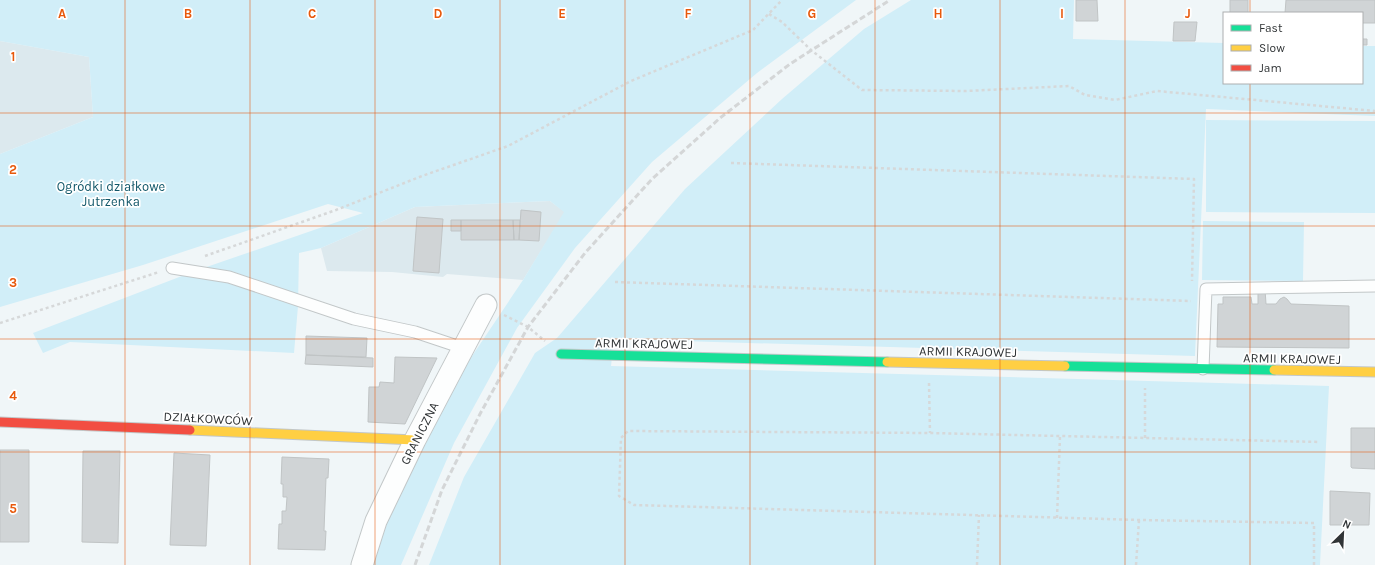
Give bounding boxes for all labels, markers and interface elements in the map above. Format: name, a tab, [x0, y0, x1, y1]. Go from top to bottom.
text: A	[58, 6, 66, 21]
text: B	[184, 6, 192, 21]
text: C	[308, 6, 316, 21]
text: D	[434, 6, 443, 21]
text: E	[558, 6, 566, 21]
text: F	[684, 6, 692, 21]
text: G	[808, 6, 816, 21]
text: H	[933, 6, 943, 21]
text: I	[1060, 6, 1064, 21]
text: J	[1185, 6, 1191, 21]
legend	[1223, 12, 1363, 84]
text: Fast	[1259, 21, 1283, 35]
text: Slow	[1259, 41, 1285, 55]
text: 1	[11, 49, 15, 64]
text: Jam	[1259, 61, 1282, 75]
text: 2	[9, 162, 17, 177]
park label: Ogródki działkowe Jutrzenka	[57, 179, 166, 209]
text: 3	[9, 275, 17, 290]
street label: ARMII KRAJOWEJ	[595, 335, 693, 352]
street label: ARMII KRAJOWEJ	[919, 343, 1017, 360]
street label: ARMII KRAJOWEJ	[1243, 350, 1341, 367]
text: 4	[9, 388, 17, 403]
street label: GRANICZNA	[397, 399, 442, 467]
street label: DZIAŁKOWCÓW	[163, 408, 253, 428]
text: 5	[9, 501, 17, 516]
north arrow	[1323, 513, 1363, 553]
text: N	[1341, 517, 1353, 532]

